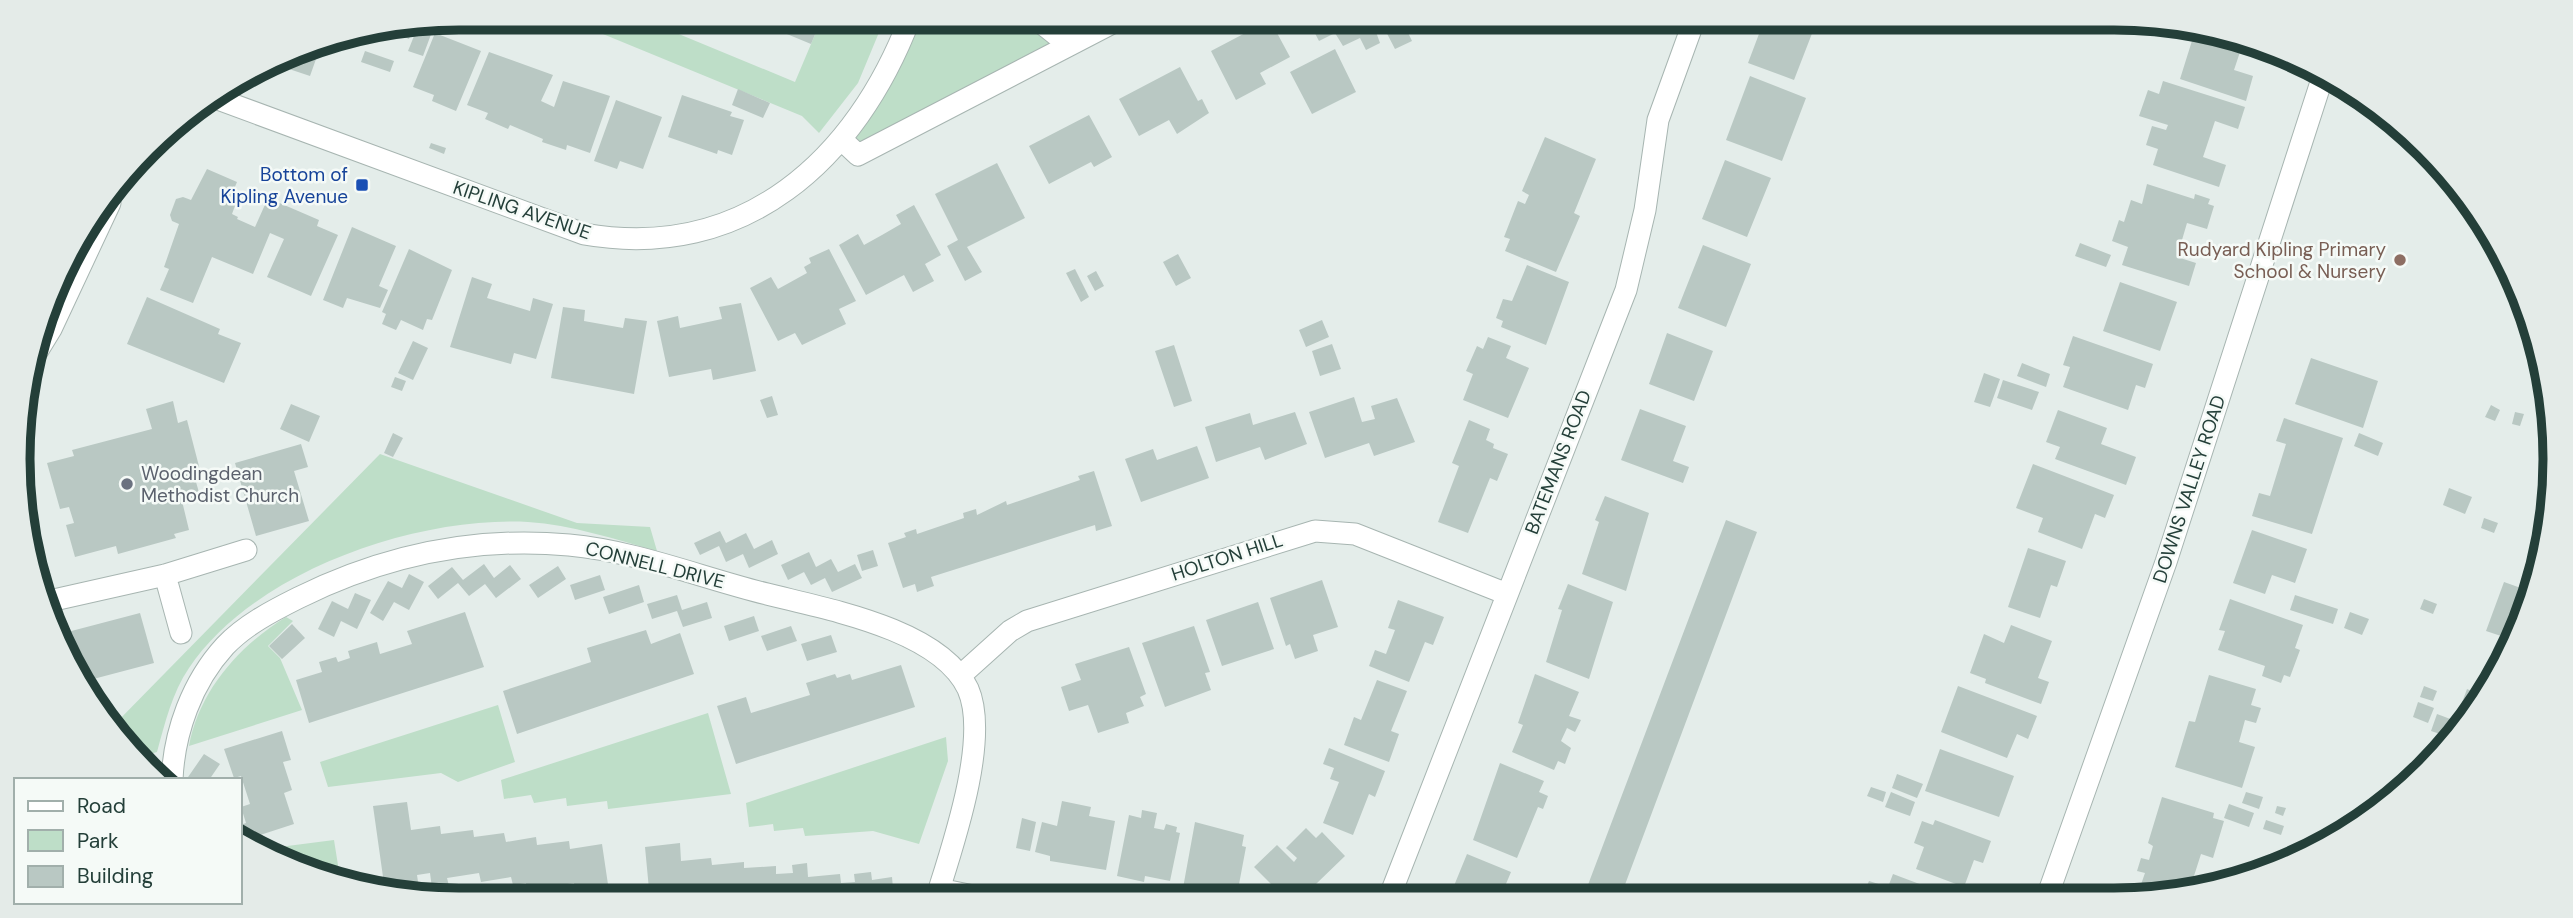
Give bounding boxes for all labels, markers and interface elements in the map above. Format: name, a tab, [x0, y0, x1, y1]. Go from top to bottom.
place label: Bottom of Kipling Avenue	[221, 162, 348, 209]
street label: KIPLING AVENUE	[450, 175, 594, 245]
marker: Bottom of Kipling Avenue	[354, 177, 370, 193]
place label: Rudyard Kipling Primary School & Nursery	[2178, 237, 2386, 284]
marker: Rudyard Kipling Primary School & Nursery	[2392, 252, 2408, 268]
street label: BATEMANS ROAD	[1519, 386, 1597, 538]
street label: DOWNS VALLEY ROAD	[2147, 392, 2231, 586]
place label: Woodingdean Methodist Church	[141, 461, 299, 508]
marker: Woodingdean Methodist Church	[119, 476, 135, 492]
street label: HOLTON HILL	[1168, 527, 1286, 587]
street label: CONNELL DRIVE	[583, 536, 727, 594]
legend	[14, 778, 242, 904]
text: Road	[77, 792, 126, 820]
text: Park	[77, 827, 119, 855]
text: Building	[77, 862, 154, 890]

